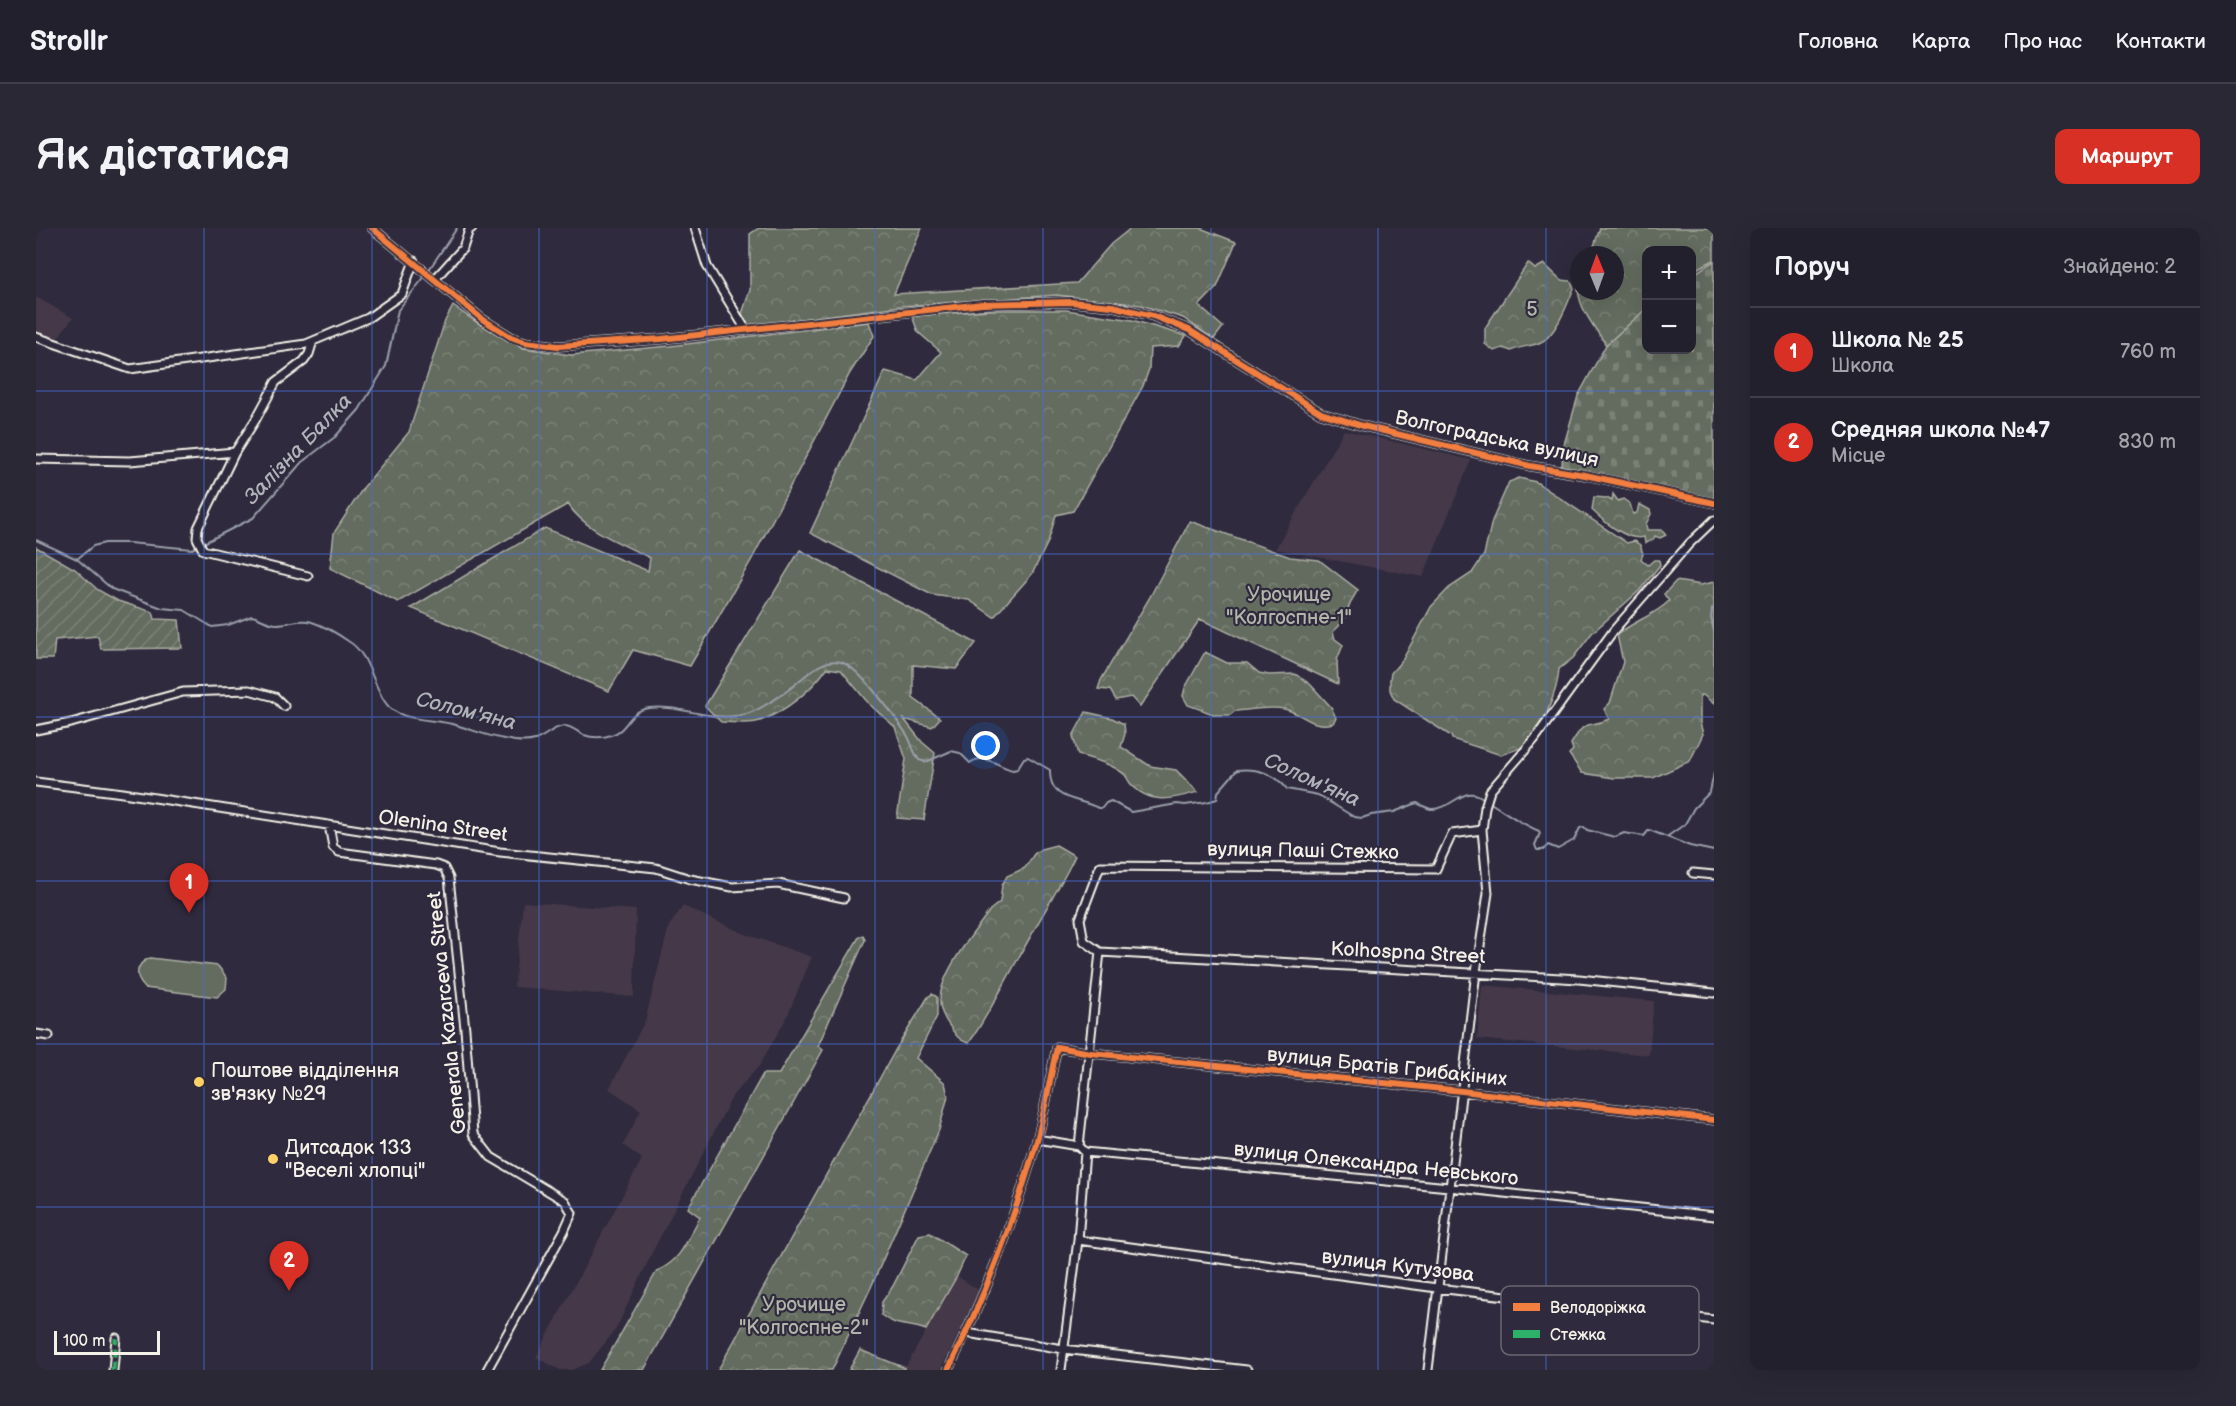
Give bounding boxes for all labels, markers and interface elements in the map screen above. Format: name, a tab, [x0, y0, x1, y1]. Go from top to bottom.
text: Strollr	[30, 25, 108, 58]
text: Головна	[1798, 29, 1878, 54]
text: Карта	[1911, 29, 1970, 54]
text: Про нас	[2003, 29, 2082, 54]
text: Контакти	[2115, 29, 2206, 54]
button: Маршрут	[2055, 129, 2200, 184]
text: Як дістатися	[36, 131, 290, 182]
north arrow	[1570, 246, 1624, 300]
map controls	[1642, 246, 1696, 354]
button: +	[1642, 246, 1696, 300]
text: Поруч	[1774, 252, 1850, 283]
text: Знайдено: 2	[2063, 255, 2176, 279]
park label: 5	[1526, 298, 1538, 322]
button: −	[1642, 300, 1696, 354]
text: Школа № 25	[1831, 327, 1964, 354]
text: 1	[1789, 340, 1798, 364]
text: 760 m	[2120, 340, 2176, 364]
text: Школа	[1831, 354, 1894, 378]
water label: Залізна Балка	[239, 388, 357, 510]
street label: Волгоградська вулиця	[1393, 406, 1601, 472]
text: Средняя школа №47	[1831, 417, 2050, 444]
text: 2	[1788, 430, 1799, 454]
text: 830 m	[2118, 430, 2176, 454]
text: Місце	[1831, 444, 1885, 468]
park label: Урочище "Колгоспне-1"	[1226, 583, 1352, 630]
water label: Солом'яна	[413, 686, 519, 736]
your location	[971, 731, 1000, 760]
water label: Солом'яна	[1260, 748, 1364, 812]
street label: Olenina Street	[377, 805, 509, 847]
street label: вулиця Паші Стежко	[1207, 837, 1399, 865]
pin: 1	[170, 864, 208, 913]
street label: Generala Kazarceva Street	[422, 891, 472, 1135]
street label: Kolhospna Street	[1330, 937, 1486, 969]
street label: вулиця Братів Грибакіних	[1266, 1042, 1508, 1092]
place label: Поштове відділення зв'язку №29	[211, 1059, 399, 1106]
marker: Поштове відділення зв'язку №29	[192, 1075, 206, 1089]
place label: Дитсадок 133 "Веселі хлопці"	[285, 1136, 426, 1183]
street label: вулиця Олександра Невського	[1233, 1137, 1519, 1191]
marker: Дитсадок 133 "Веселі хлопці"	[266, 1152, 280, 1166]
pin: 2	[270, 1242, 308, 1291]
street label: вулиця Кутузова	[1320, 1245, 1476, 1287]
legend	[1501, 1286, 1699, 1355]
park label: Урочище "Колгоспне-2"	[739, 1293, 869, 1340]
text: Велодоріжка	[1550, 1299, 1646, 1318]
text: Стежка	[1550, 1326, 1607, 1345]
scale bar	[54, 1328, 160, 1356]
text: 100 m	[63, 1332, 106, 1351]

